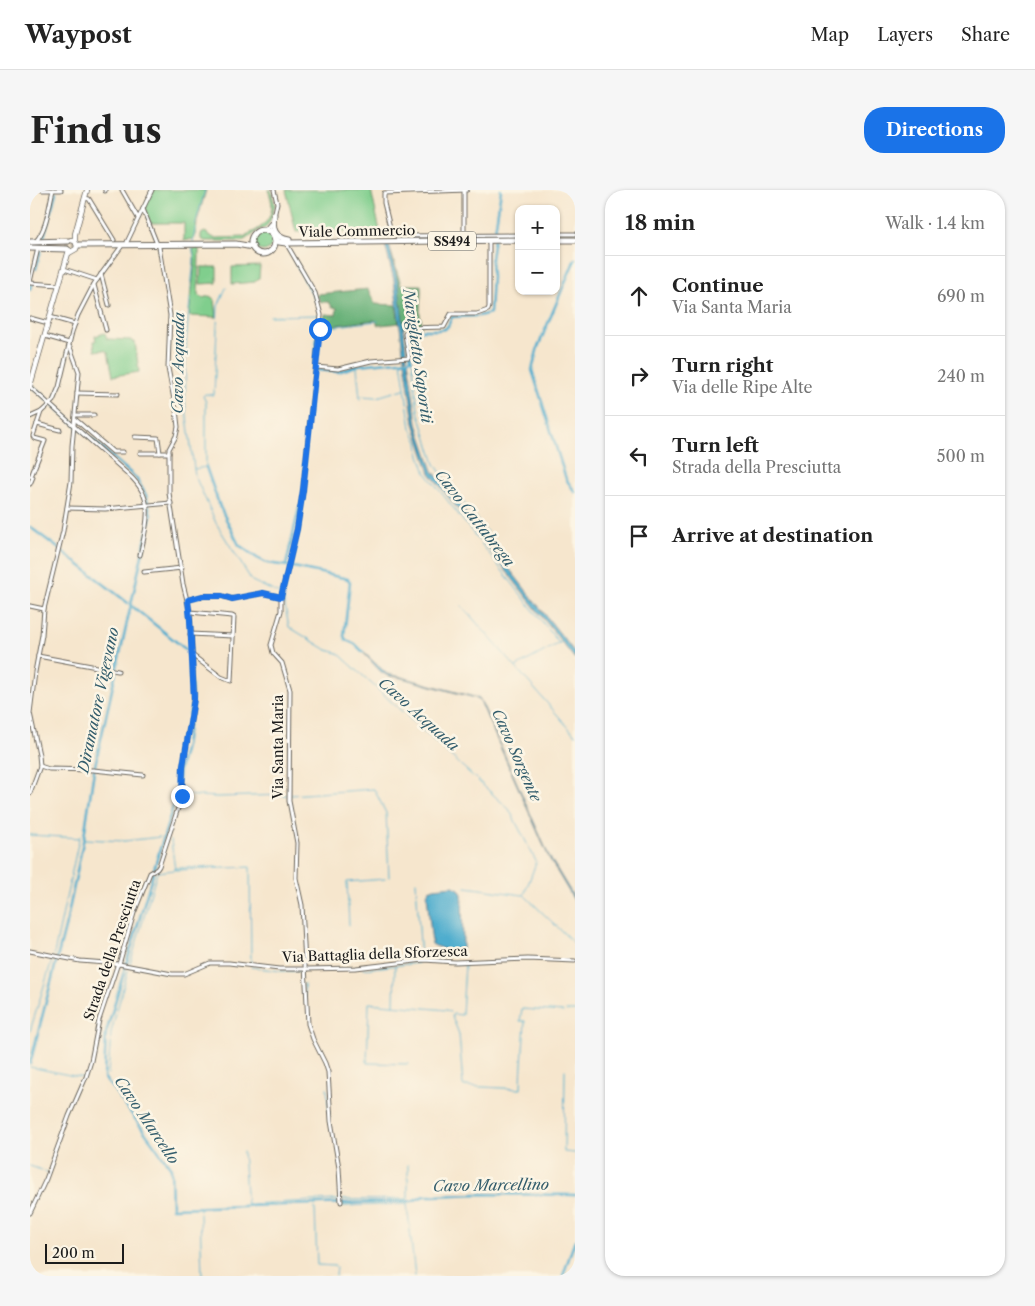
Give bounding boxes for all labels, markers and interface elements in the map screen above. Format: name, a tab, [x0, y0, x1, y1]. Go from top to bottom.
text: Waypost	[25, 20, 132, 49]
text: Map	[811, 24, 849, 46]
text: Layers	[877, 24, 933, 46]
text: Share	[961, 24, 1010, 46]
button: Directions	[864, 107, 1005, 153]
text: Find us	[30, 109, 162, 152]
map controls	[515, 205, 560, 295]
button: +	[515, 205, 560, 250]
text: 18 min	[625, 210, 695, 235]
text: Walk · 1.4 km	[885, 213, 985, 233]
street label: Viale Commercio	[298, 221, 415, 241]
road number: SS494	[428, 231, 476, 250]
button: −	[515, 250, 560, 295]
text: Continue	[672, 274, 764, 297]
icon: ahead	[625, 282, 653, 310]
text: 690 m	[937, 286, 985, 306]
water label: Naviglietto Saporiti	[399, 287, 437, 426]
text: Via Santa Maria	[672, 297, 792, 317]
water label: Cavo Acquada	[168, 312, 188, 414]
route start	[309, 318, 332, 341]
text: Turn right	[672, 354, 773, 377]
icon: right	[625, 362, 653, 390]
text: 240 m	[937, 366, 985, 386]
text: Via delle Ripe Alte	[672, 377, 813, 397]
text: Turn left	[672, 434, 759, 457]
icon: left	[625, 442, 653, 470]
text: 500 m	[937, 446, 985, 466]
text: Strada della Presciutta	[672, 457, 841, 477]
water label: Cavo Cattabrega	[431, 466, 519, 570]
icon: arrive	[625, 522, 653, 550]
text: Arrive at destination	[672, 524, 873, 547]
water label: Diramatore Vigevano	[73, 626, 123, 775]
water label: Cavo Acquada	[375, 673, 463, 755]
street label: Via Santa Maria	[269, 694, 287, 800]
water label: Cavo Sorgente	[488, 706, 546, 805]
route end	[171, 785, 194, 808]
street label: Strada della Presciutta	[79, 876, 145, 1023]
street label: Via Battaglia della Sforzesca	[281, 942, 469, 966]
water label: Cavo Marcello	[111, 1072, 183, 1168]
water label: Cavo Marcellino	[433, 1174, 549, 1196]
scale bar	[45, 1241, 124, 1264]
text: 200 m	[52, 1244, 95, 1262]

